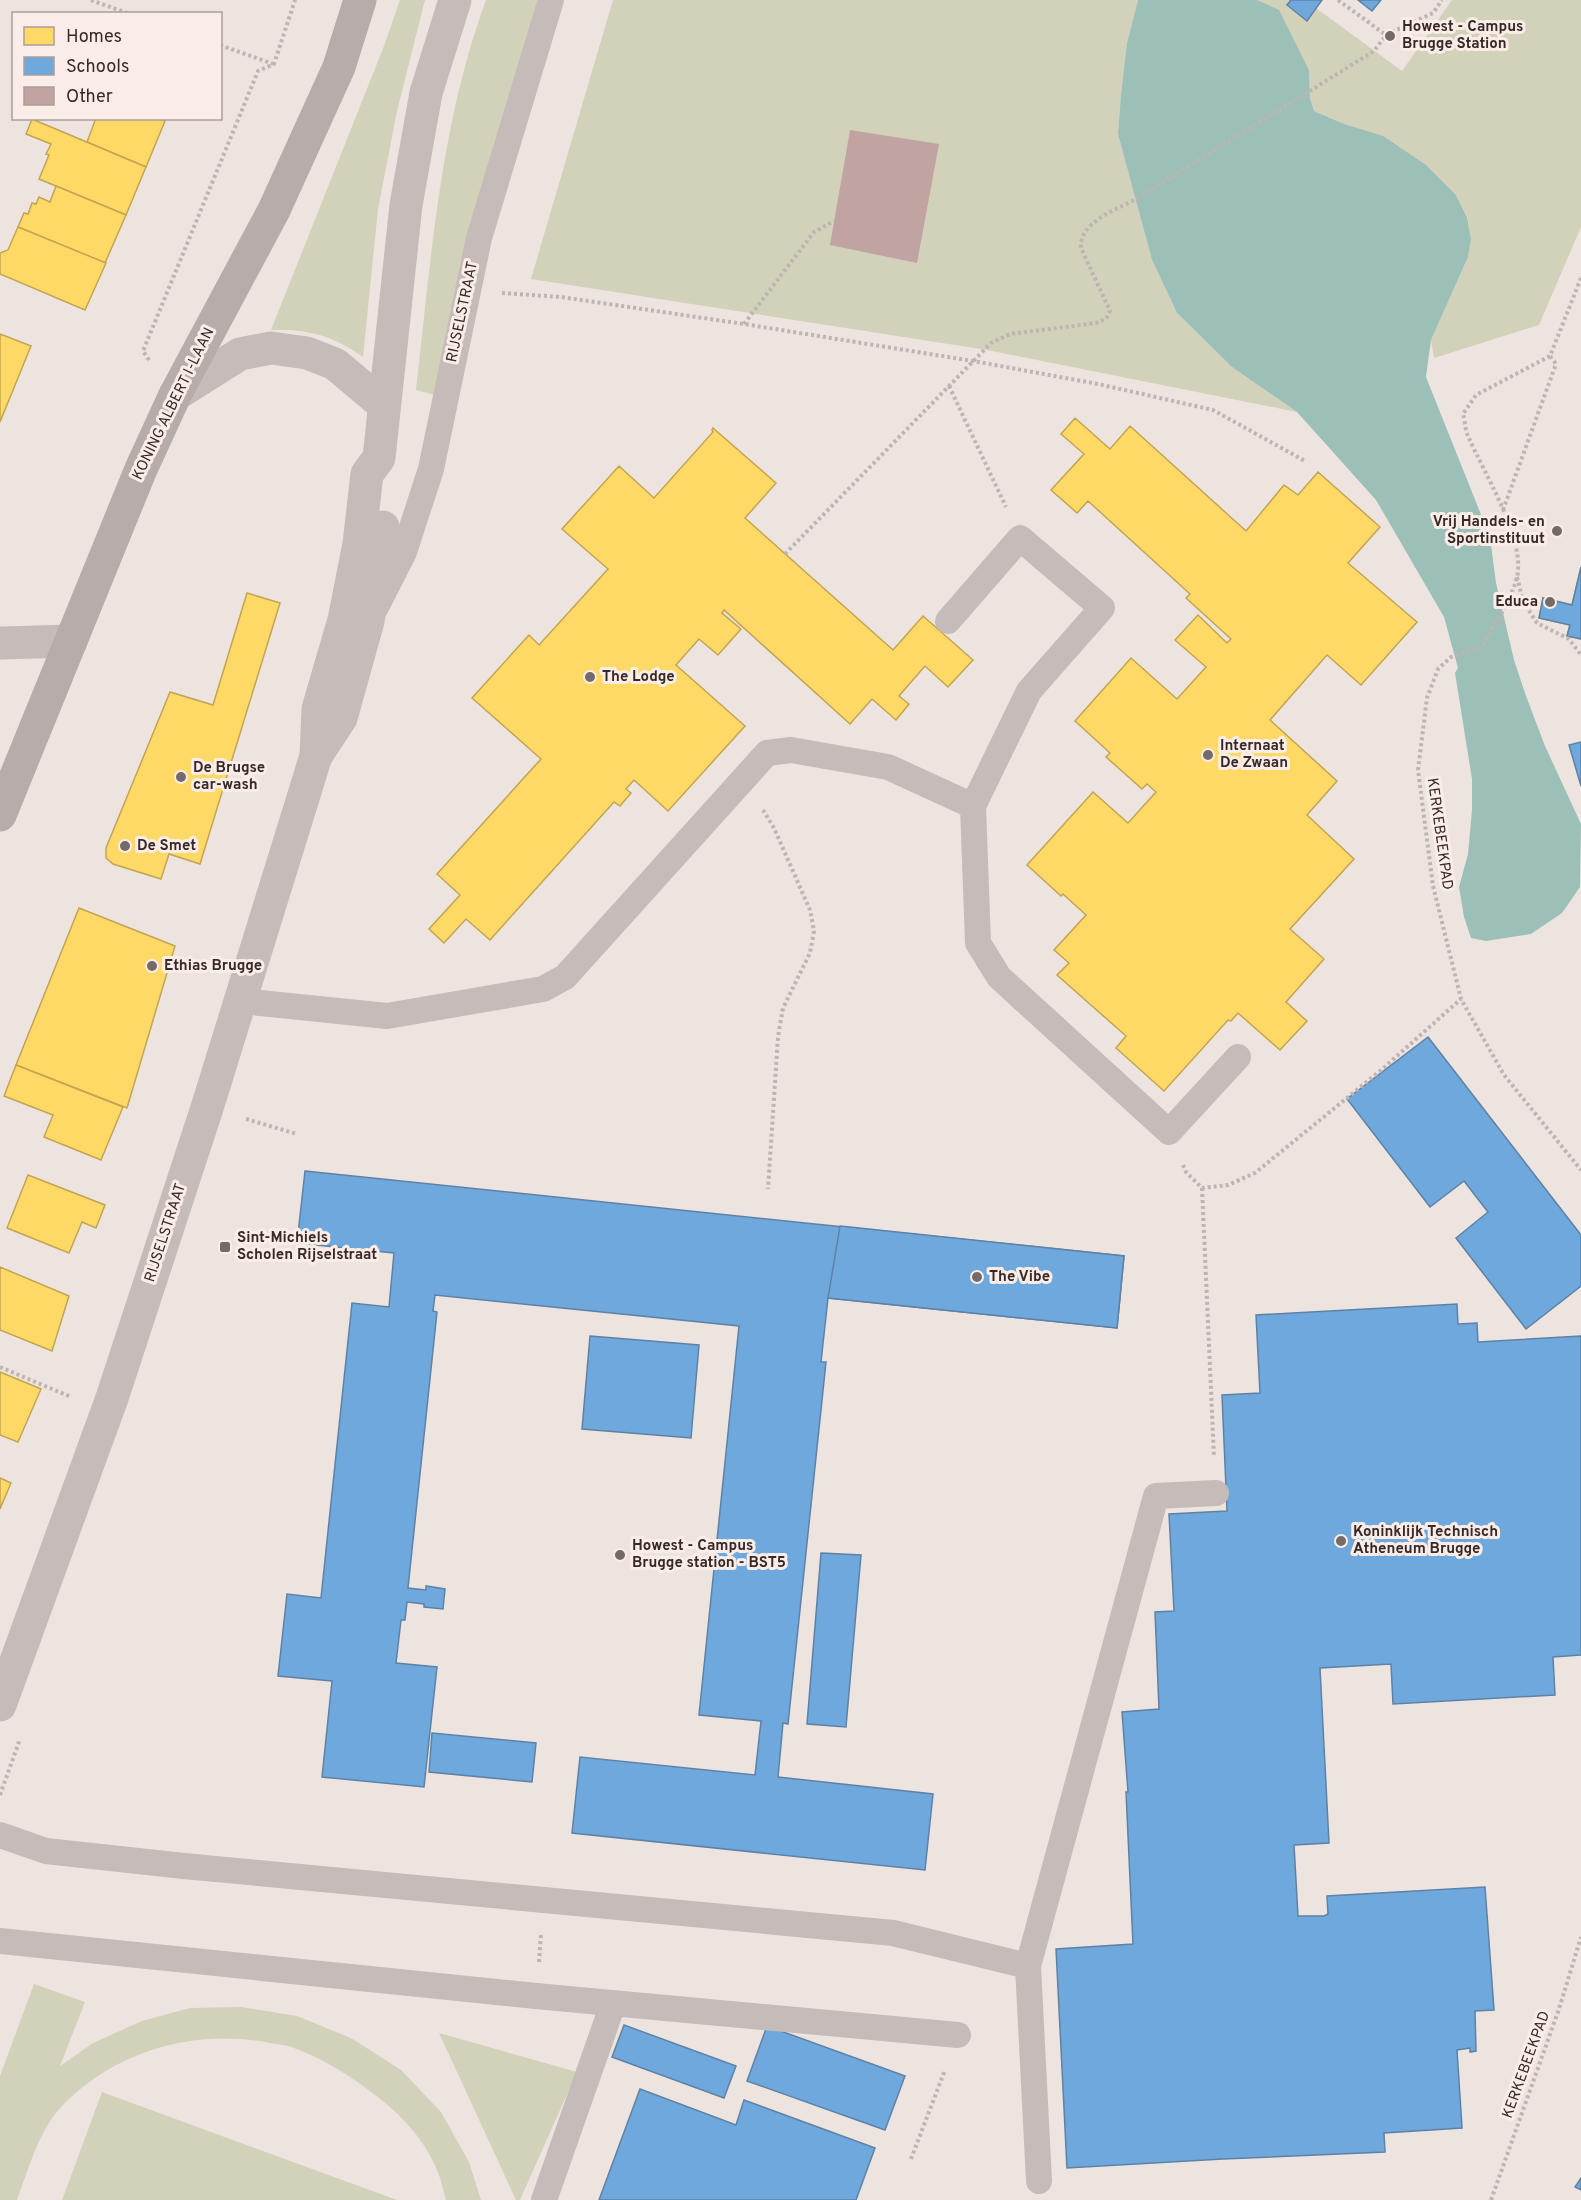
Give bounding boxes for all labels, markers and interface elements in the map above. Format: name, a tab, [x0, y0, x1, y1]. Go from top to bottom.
legend	[12, 12, 222, 120]
place label: Howest - Campus Brugge Station	[1402, 18, 1523, 54]
text: Homes	[66, 26, 122, 49]
marker: Howest - Campus Brugge Station	[1383, 29, 1397, 43]
text: Schools	[66, 56, 129, 79]
text: Other	[66, 86, 113, 109]
street label: RIJSELSTRAAT	[443, 260, 483, 364]
street label: KONING ALBERT I-LAAN	[129, 325, 219, 483]
place label: Vrij Handels- en Sportinstituut	[1433, 513, 1545, 549]
marker: Vrij Handels- en Sportinstituut	[1550, 524, 1564, 538]
place label: Educa	[1495, 593, 1538, 612]
marker: Educa	[1543, 595, 1557, 609]
place label: The Lodge	[602, 668, 675, 687]
marker: The Lodge	[583, 670, 597, 684]
place label: Internaat De Zwaan	[1220, 737, 1288, 773]
marker: Internaat De Zwaan	[1201, 748, 1215, 762]
place label: De Brugse car-wash	[193, 759, 265, 795]
marker: De Brugse car-wash	[174, 770, 188, 784]
street label: KERKEBEEKPAD	[1422, 777, 1456, 891]
place label: De Smet	[137, 837, 196, 856]
marker: De Smet	[118, 839, 132, 853]
place label: Ethias Brugge	[164, 957, 262, 976]
marker: Ethias Brugge	[145, 959, 159, 973]
street label: RIJSELSTRAAT	[141, 1181, 191, 1285]
place label: Sint-Michiels Scholen Rijselstraat	[237, 1229, 377, 1265]
marker: Sint-Michiels Scholen Rijselstraat	[218, 1240, 232, 1254]
place label: The Vibe	[989, 1268, 1050, 1287]
marker: The Vibe	[970, 1270, 984, 1284]
place label: Koninklijk Technisch Atheneum Brugge	[1353, 1523, 1498, 1559]
marker: Koninklijk Technisch Atheneum Brugge	[1334, 1534, 1348, 1548]
place label: Howest - Campus Brugge station - BST5	[632, 1537, 786, 1573]
marker: Howest - Campus Brugge station - BST5	[613, 1548, 627, 1562]
street label: KERKEBEEKPAD	[1499, 2009, 1555, 2121]

